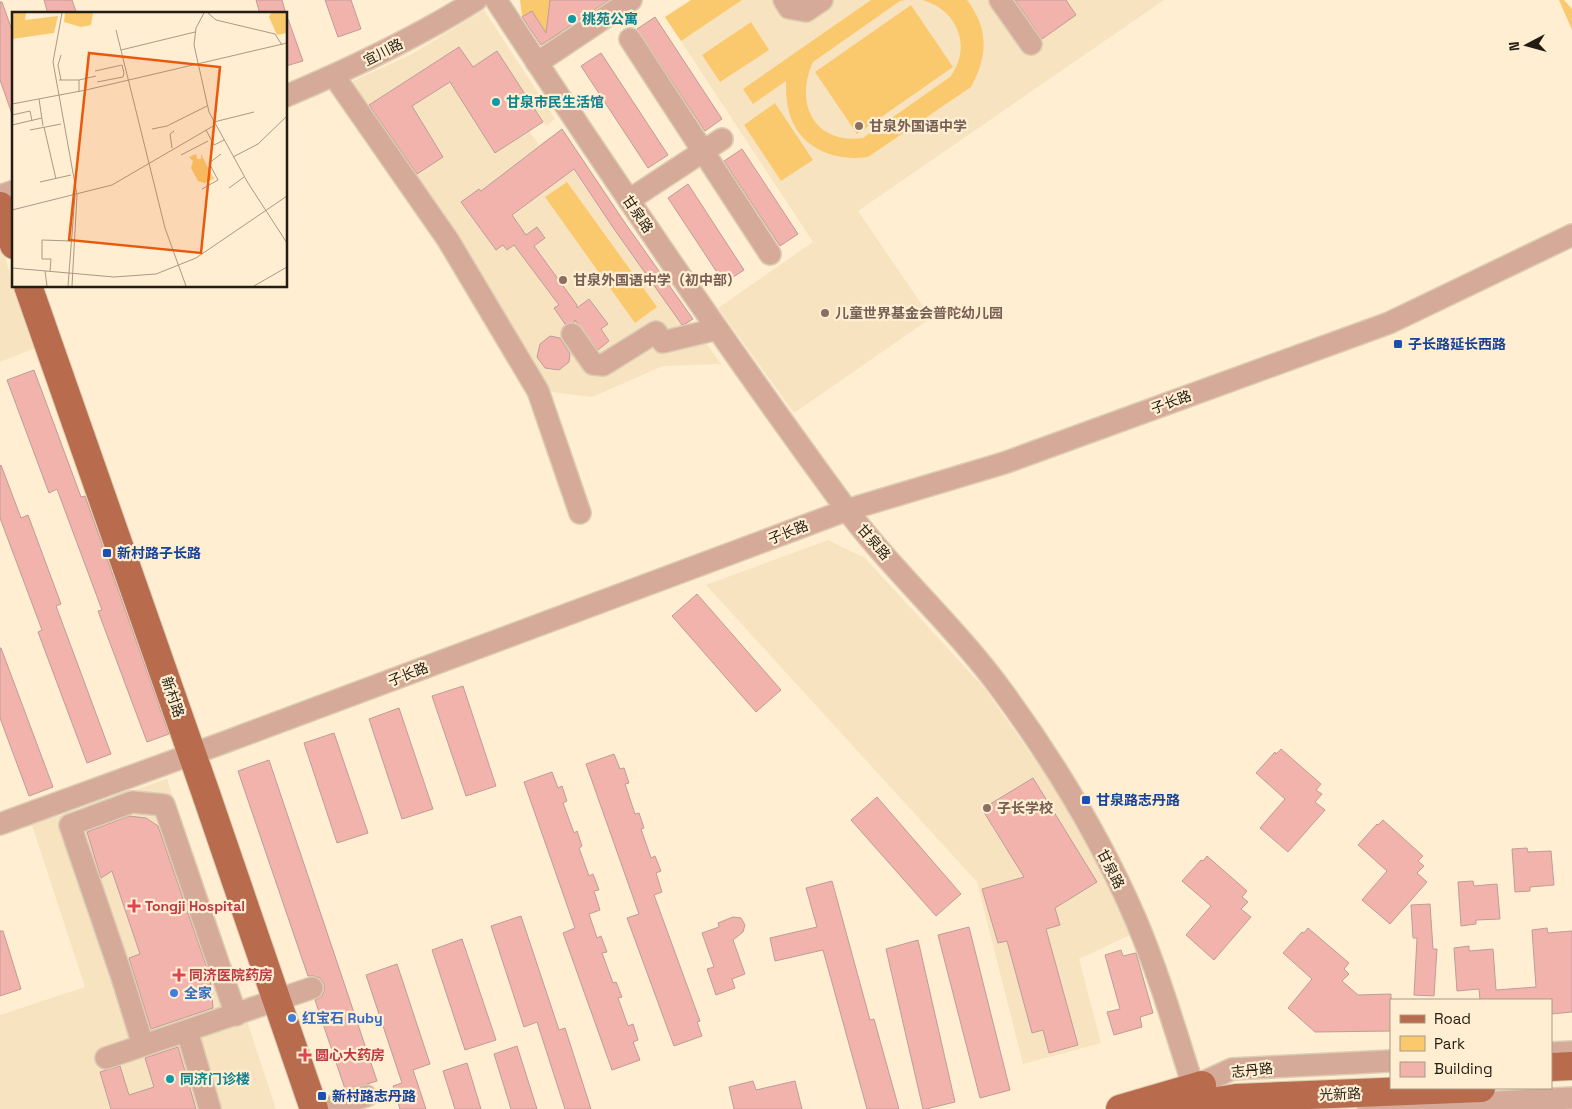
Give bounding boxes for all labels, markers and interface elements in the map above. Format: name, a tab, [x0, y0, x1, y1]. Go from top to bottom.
place label: 桃苑公寓	[582, 10, 638, 28]
inset map	[12, 12, 288, 288]
marker: 桃苑公寓	[566, 13, 578, 25]
north arrow	[1502, 20, 1552, 70]
street label: 宜川路	[360, 34, 406, 70]
text: N	[1505, 41, 1524, 52]
place label: 甘泉市民生活馆	[506, 93, 604, 111]
marker: 甘泉市民生活馆	[490, 96, 502, 108]
place label: 甘泉外国语中学	[869, 117, 967, 135]
marker: 甘泉外国语中学	[853, 120, 865, 132]
street label: 甘泉路	[619, 192, 657, 236]
place label: 甘泉外国语中学（初中部）	[573, 271, 741, 289]
marker: 甘泉外国语中学（初中部）	[557, 274, 569, 286]
place label: 儿童世界基金会普陀幼儿园	[835, 304, 1003, 322]
marker: 儿童世界基金会普陀幼儿园	[819, 307, 831, 319]
place label: 子长路延长西路	[1408, 335, 1506, 353]
marker: 子长路延长西路	[1392, 338, 1404, 350]
street label: 子长路	[1148, 386, 1194, 418]
street label: 子长路	[765, 516, 811, 548]
street label: 甘泉路	[853, 520, 895, 564]
place label: 新村路子长路	[117, 544, 201, 562]
marker: 新村路子长路	[101, 547, 113, 559]
street label: 子长路	[385, 658, 431, 690]
street label: 新村路	[158, 674, 188, 720]
place label: 甘泉路志丹路	[1096, 791, 1180, 809]
marker: 甘泉路志丹路	[1080, 794, 1092, 806]
place label: 子长学校	[997, 799, 1053, 817]
marker: 子长学校	[981, 802, 993, 814]
street label: 甘泉路	[1093, 846, 1129, 892]
place label: Tongji Hospital	[145, 897, 245, 915]
marker: Tongji Hospital	[127, 899, 141, 913]
place label: 同济医院药房	[189, 966, 273, 984]
marker: 同济医院药房	[173, 969, 185, 981]
place label: 全家	[184, 984, 212, 1002]
marker: 全家	[168, 987, 180, 999]
legend	[1390, 999, 1552, 1089]
place label: 红宝石 Ruby	[302, 1009, 383, 1027]
text: Road	[1434, 1009, 1471, 1028]
marker: 红宝石 Ruby	[286, 1012, 298, 1024]
text: Park	[1434, 1034, 1465, 1053]
place label: 圆心大药房	[315, 1046, 385, 1064]
marker: 圆心大药房	[299, 1049, 311, 1061]
street label: 志丹路	[1230, 1059, 1274, 1081]
text: Building	[1434, 1059, 1493, 1078]
place label: 同济门诊楼	[180, 1070, 250, 1088]
marker: 同济门诊楼	[164, 1073, 176, 1085]
street label: 光新路	[1319, 1084, 1361, 1104]
place label: 新村路志丹路	[332, 1087, 416, 1105]
marker: 新村路志丹路	[316, 1090, 328, 1102]

